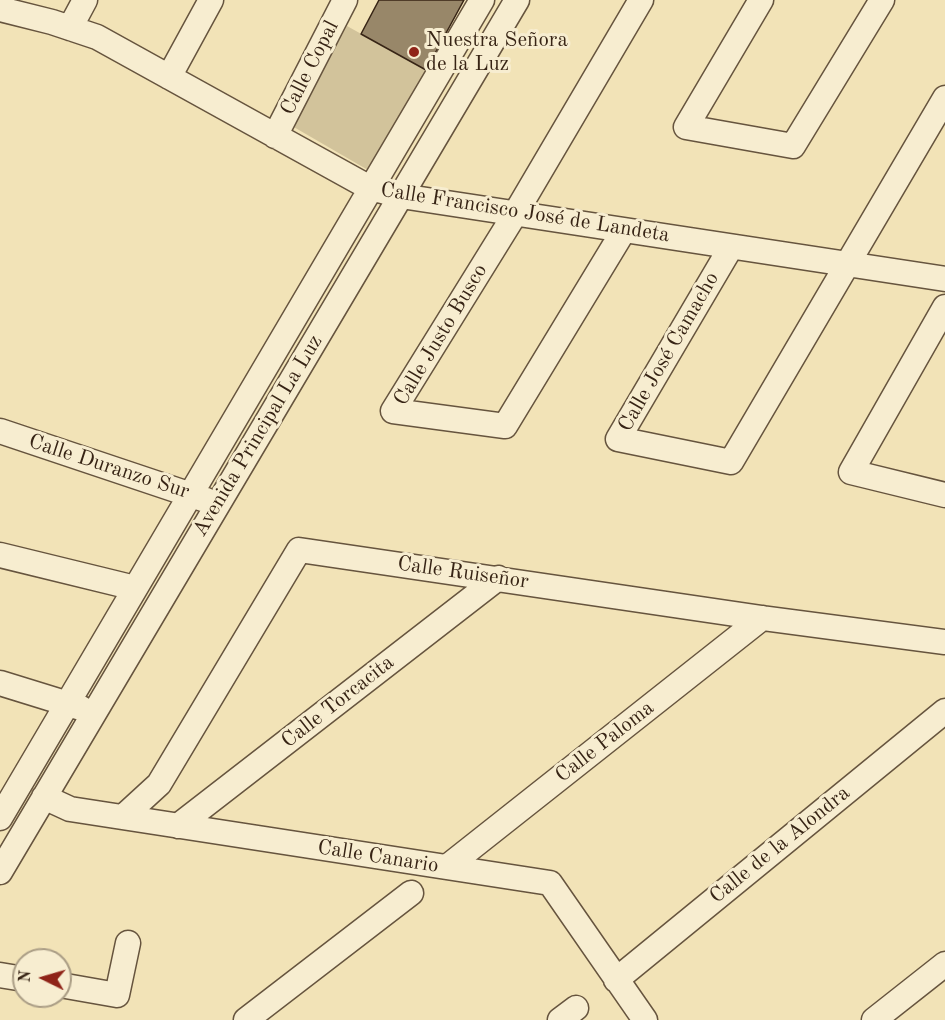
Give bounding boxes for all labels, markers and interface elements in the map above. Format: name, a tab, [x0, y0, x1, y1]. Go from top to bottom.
street label: Calle Copal	[275, 17, 345, 119]
place label: Nuestra Señora de la Luz	[426, 27, 568, 77]
marker: Nuestra Señora de la Luz	[407, 45, 421, 59]
street label: Calle Francisco José de Landeta	[379, 178, 671, 248]
street label: Calle Justo Busco	[389, 259, 493, 411]
street label: Calle José Camacho	[613, 268, 725, 436]
street label: Avenida Principal La Luz	[188, 330, 328, 542]
street label: Calle Duranzo Sur	[25, 429, 193, 505]
street label: Calle Ruiseñor	[396, 551, 530, 595]
street label: Calle Torcacita	[277, 650, 399, 754]
street label: Calle Paloma	[551, 696, 659, 788]
street label: Calle de la Alondra	[705, 781, 855, 909]
street label: Calle Canario	[316, 835, 440, 879]
north arrow	[12, 948, 72, 1008]
text: N	[18, 970, 35, 983]

